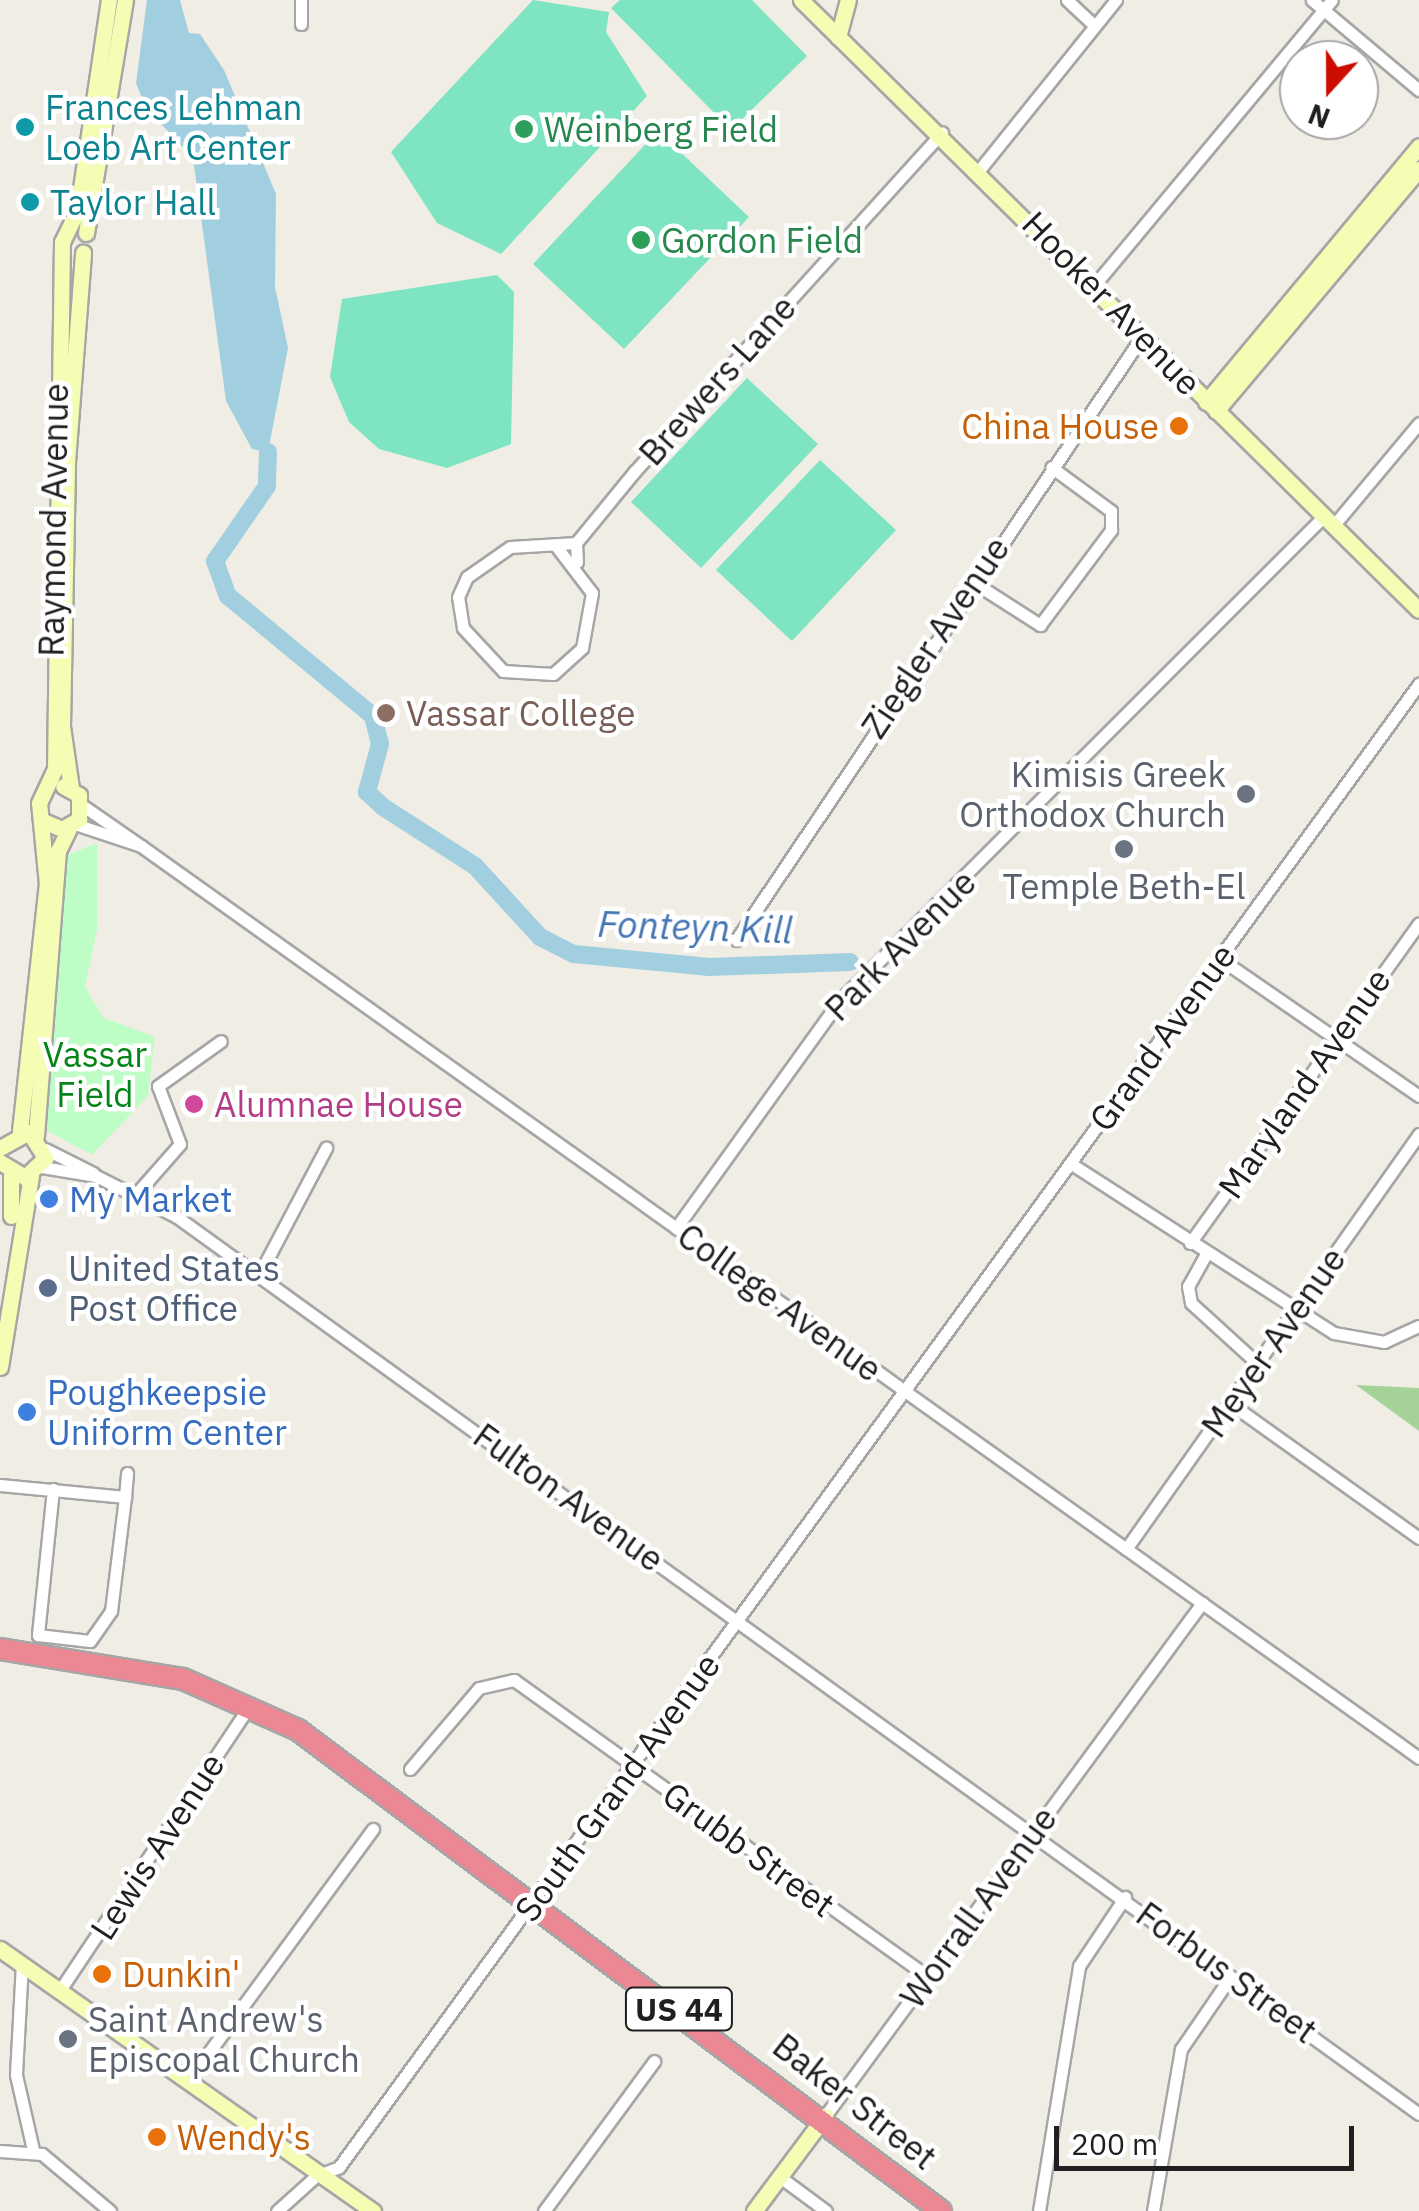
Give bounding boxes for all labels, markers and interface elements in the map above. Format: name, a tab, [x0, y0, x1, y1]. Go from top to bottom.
north arrow	[1279, 40, 1379, 140]
place label: Frances Lehman Loeb Art Center	[45, 86, 302, 168]
text: N	[1303, 96, 1335, 138]
place label: Weinberg Field	[544, 108, 778, 150]
marker: Frances Lehman Loeb Art Center	[14, 116, 36, 138]
marker: Weinberg Field	[513, 118, 535, 140]
place label: Taylor Hall	[50, 181, 216, 223]
marker: Taylor Hall	[19, 191, 41, 213]
street label: Hooker Avenue	[1014, 202, 1210, 404]
place label: Gordon Field	[661, 219, 863, 261]
marker: Gordon Field	[630, 229, 652, 251]
street label: Brewers Lane	[630, 286, 804, 474]
street label: Raymond Avenue	[30, 383, 76, 657]
place label: China House	[961, 405, 1159, 447]
marker: China House	[1168, 415, 1190, 437]
street label: Ziegler Avenue	[852, 528, 1018, 746]
place label: Vassar College	[406, 692, 636, 734]
marker: Vassar College	[375, 702, 397, 724]
place label: Kimisis Greek Orthodox Church	[959, 753, 1226, 835]
marker: Kimisis Greek Orthodox Church	[1235, 783, 1257, 805]
marker: Temple Beth-El	[1113, 838, 1135, 860]
street label: Park Avenue	[816, 861, 984, 1029]
place label: Temple Beth-El	[1003, 865, 1245, 907]
water label: Fonteyn Kill	[597, 900, 793, 952]
street label: Grand Avenue	[1080, 935, 1244, 1139]
street label: Maryland Avenue	[1209, 960, 1399, 1206]
park label: Vassar Field	[43, 1033, 147, 1115]
place label: Alumnae House	[214, 1083, 463, 1125]
marker: Alumnae House	[183, 1093, 205, 1115]
place label: My Market	[69, 1178, 232, 1220]
marker: My Market	[38, 1188, 60, 1210]
street label: College Avenue	[670, 1214, 890, 1390]
street label: Meyer Avenue	[1192, 1239, 1354, 1445]
place label: United States Post Office	[68, 1247, 280, 1329]
marker: United States Post Office	[37, 1277, 59, 1299]
place label: Poughkeepsie Uniform Center	[47, 1371, 287, 1453]
marker: Poughkeepsie Uniform Center	[16, 1401, 38, 1423]
street label: Fulton Avenue	[466, 1414, 672, 1580]
street label: South Grand Avenue	[506, 1645, 728, 1929]
street label: Lewis Avenue	[81, 1745, 233, 1947]
street label: Grubb Street	[655, 1773, 843, 1925]
street label: Worrall Avenue	[891, 1798, 1065, 2016]
street label: Forbus Street	[1129, 1893, 1325, 2051]
place label: Dunkin'	[122, 1953, 240, 1995]
marker: Dunkin'	[91, 1963, 113, 1985]
road number: US 44	[624, 1982, 734, 2036]
place label: Saint Andrew's Episcopal Church	[88, 1998, 360, 2080]
street label: Baker Street	[765, 2024, 945, 2178]
marker: Saint Andrew's Episcopal Church	[57, 2028, 79, 2050]
scale bar	[1059, 2106, 1359, 2168]
place label: Wendy's	[177, 2116, 311, 2158]
text: 200 m	[1071, 2124, 1158, 2163]
marker: Wendy's	[146, 2126, 168, 2148]

